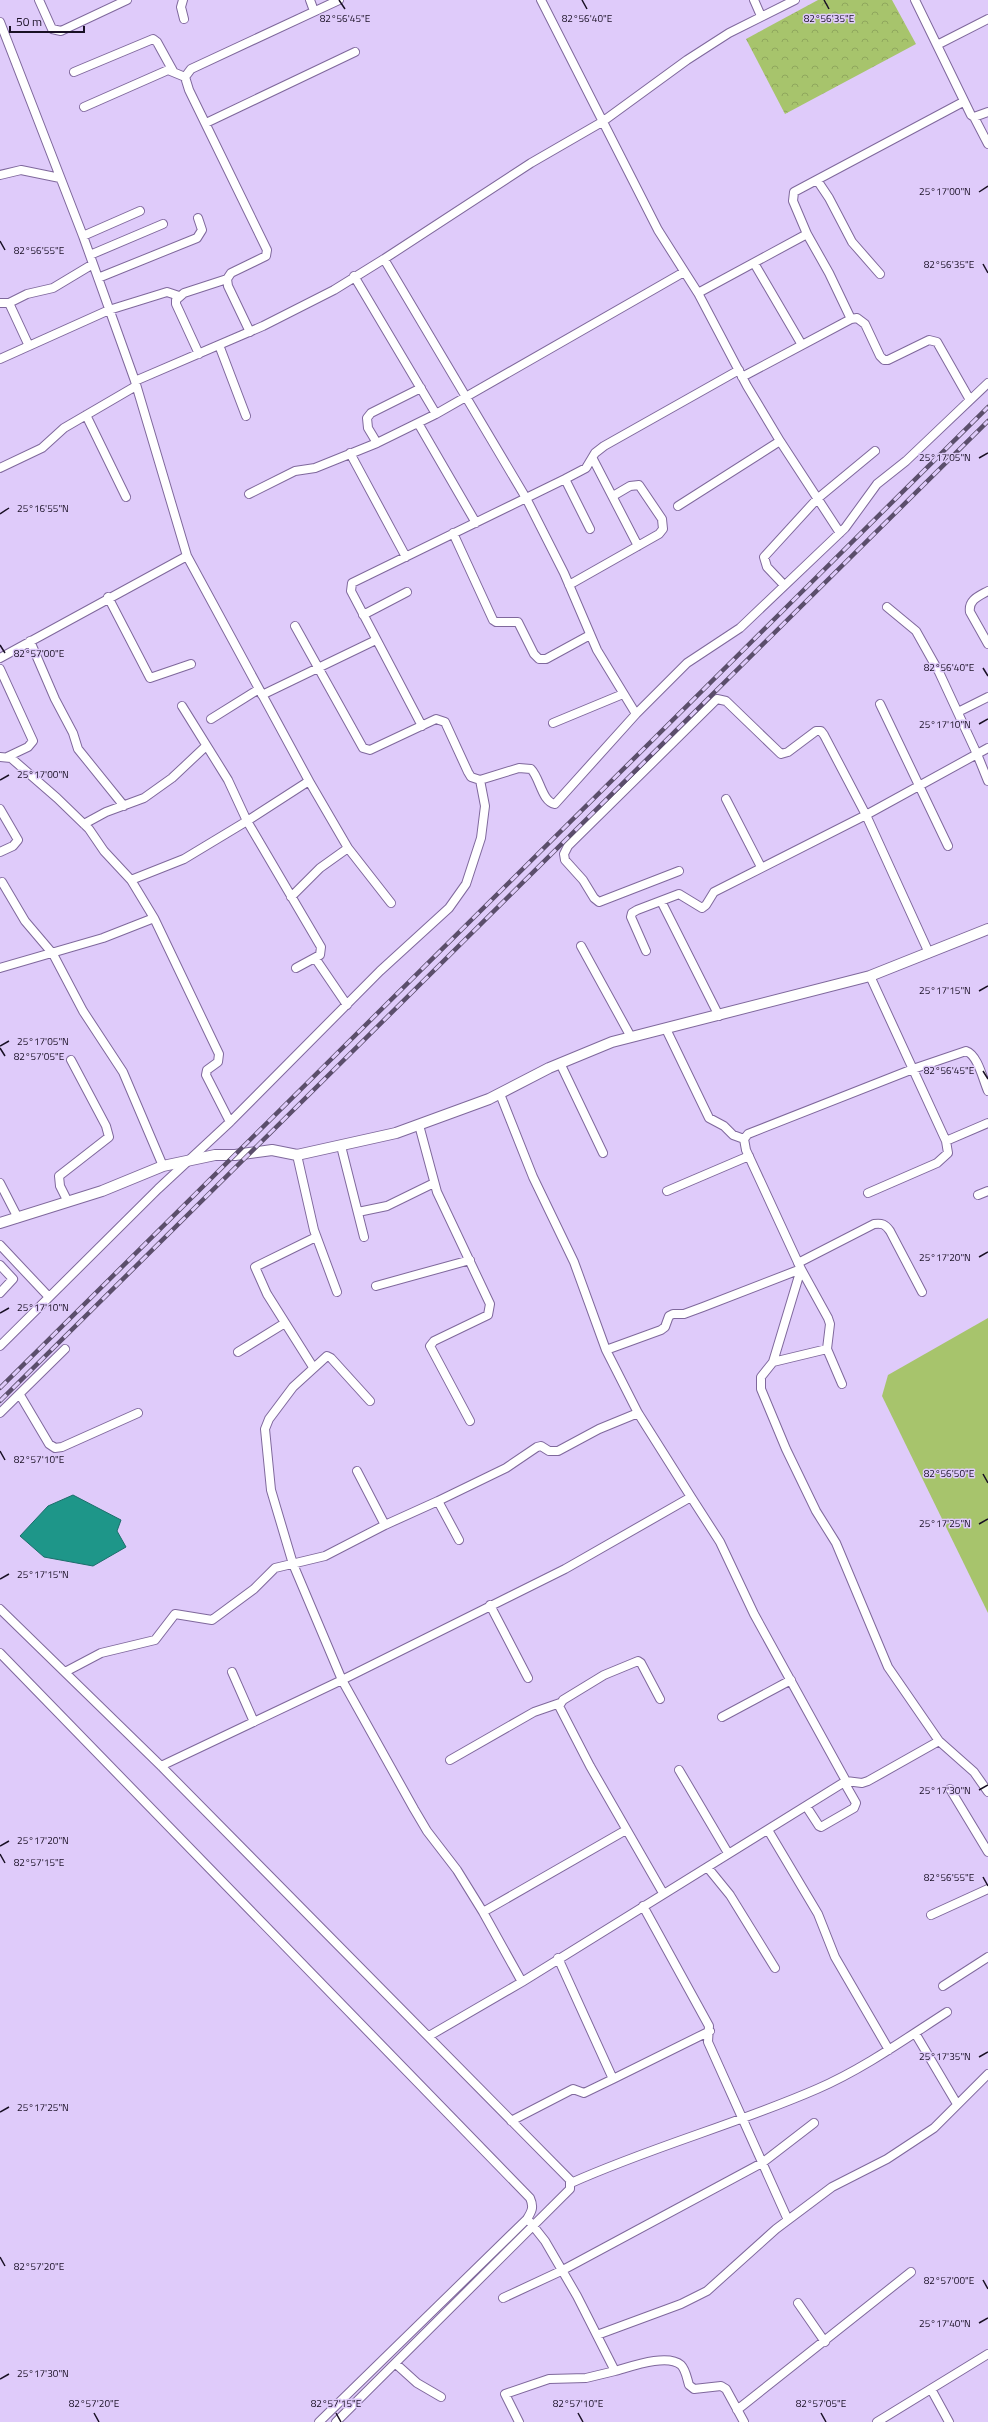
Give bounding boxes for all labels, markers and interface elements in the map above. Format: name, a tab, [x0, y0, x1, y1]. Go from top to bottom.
scale bar	[10, 8, 84, 34]
text: 82°56'45"E	[320, 11, 371, 26]
text: 82°56'40"E	[562, 11, 613, 26]
text: 82°56'35"E	[804, 11, 855, 26]
text: 50 m	[16, 12, 42, 31]
text: 25°17'00"N	[919, 184, 971, 199]
text: 82°56'55"E	[14, 243, 65, 258]
text: 82°56'35"E	[924, 257, 975, 272]
text: 25°17'05"N	[919, 450, 971, 465]
text: 25°16'55"N	[17, 501, 69, 516]
text: 82°57'00"E	[14, 646, 65, 661]
text: 82°56'40"E	[924, 660, 975, 675]
text: 25°17'10"N	[919, 717, 971, 732]
text: 25°17'00"N	[17, 767, 69, 782]
text: 25°17'15"N	[919, 983, 971, 998]
text: 25°17'05"N	[17, 1034, 69, 1049]
text: 82°57'05"E	[14, 1049, 65, 1064]
text: 82°56'45"E	[924, 1063, 975, 1078]
text: 25°17'20"N	[919, 1250, 971, 1265]
text: 25°17'10"N	[17, 1300, 69, 1315]
text: 82°57'10"E	[14, 1452, 65, 1467]
text: 82°56'50"E	[924, 1466, 975, 1481]
text: 25°17'25"N	[919, 1516, 971, 1531]
text: 25°17'15"N	[17, 1567, 69, 1582]
text: 25°17'30"N	[919, 1783, 971, 1798]
text: 25°17'20"N	[17, 1833, 69, 1848]
text: 82°57'15"E	[14, 1855, 65, 1870]
text: 82°56'55"E	[924, 1870, 975, 1885]
text: 25°17'35"N	[919, 2049, 971, 2064]
text: 25°17'25"N	[17, 2100, 69, 2115]
text: 82°57'20"E	[14, 2259, 65, 2274]
text: 82°57'00"E	[924, 2273, 975, 2288]
text: 25°17'40"N	[919, 2316, 971, 2331]
text: 25°17'30"N	[17, 2366, 69, 2381]
text: 82°57'20"E	[69, 2396, 120, 2411]
text: 82°57'15"E	[311, 2396, 362, 2411]
text: 82°57'10"E	[553, 2396, 604, 2411]
text: 82°57'05"E	[796, 2396, 847, 2411]

